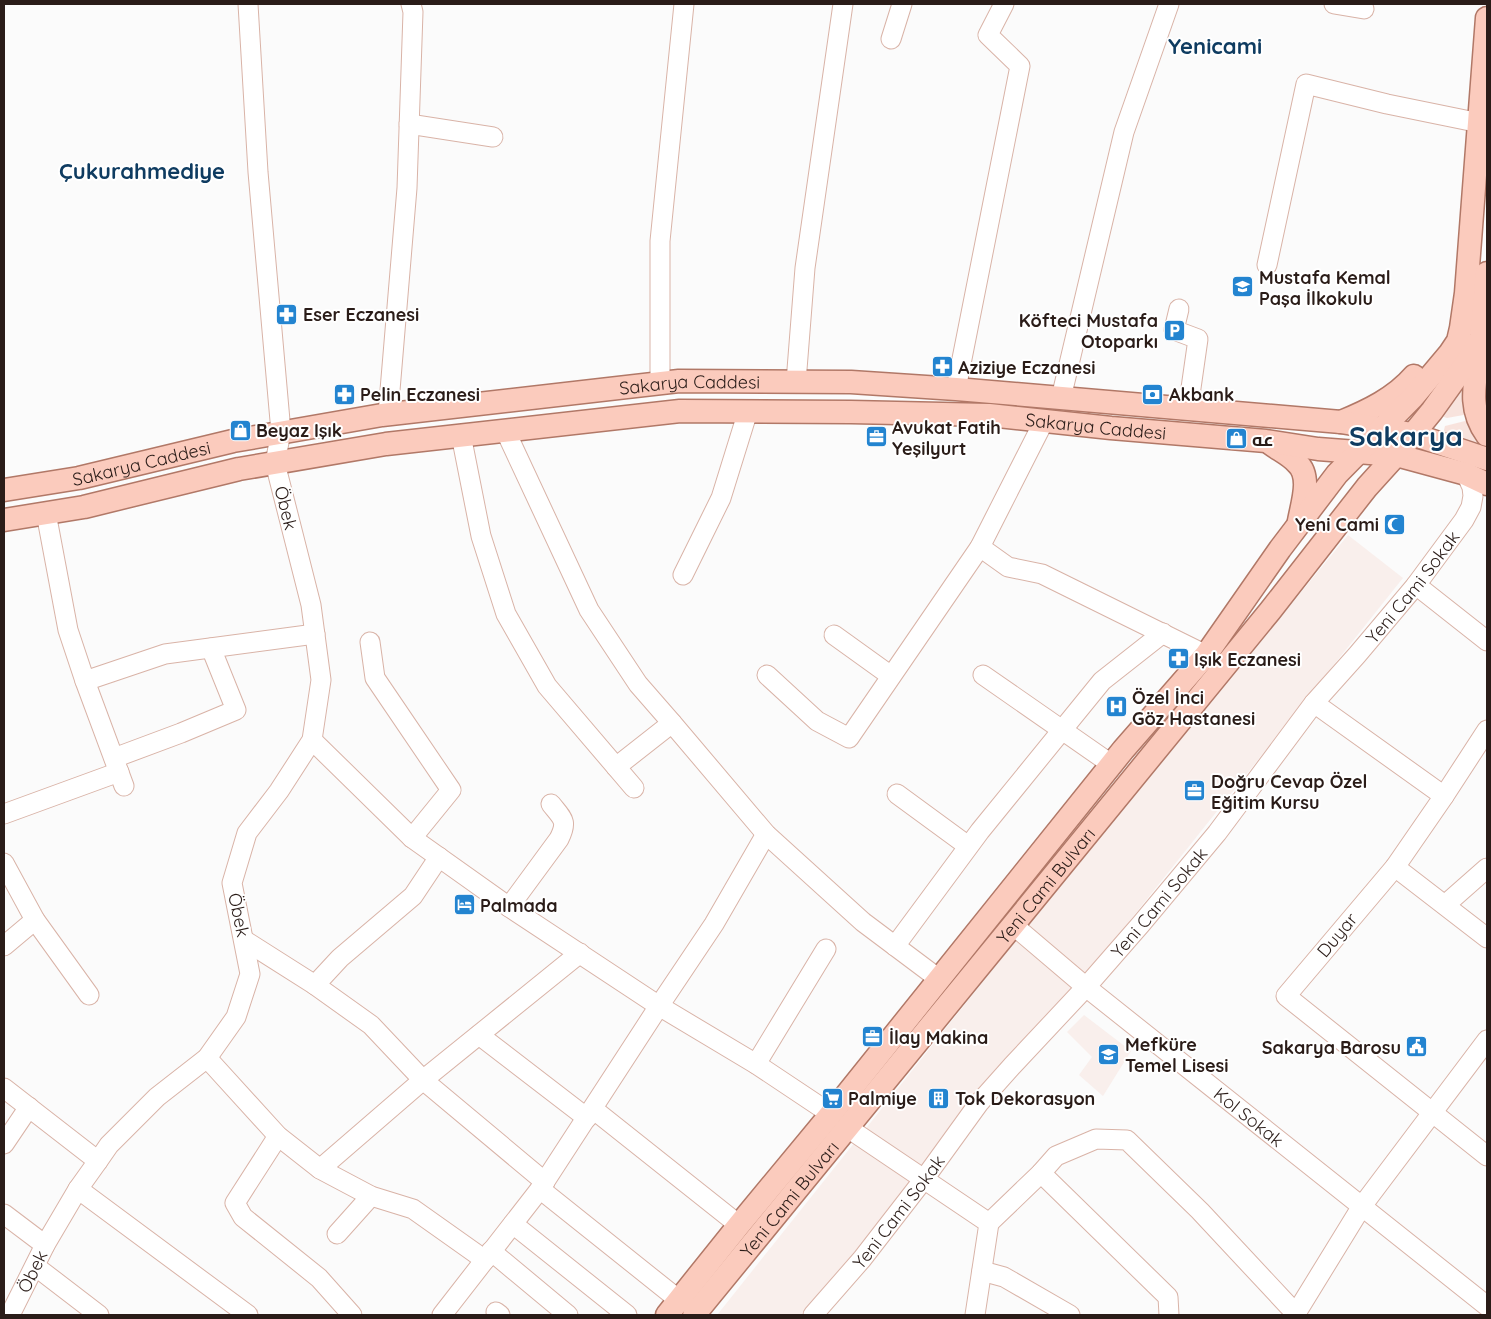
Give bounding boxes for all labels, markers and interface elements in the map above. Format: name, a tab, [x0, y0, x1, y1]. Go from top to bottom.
district label: Yenicami	[1168, 32, 1262, 60]
district label: Çukurahmediye	[59, 157, 225, 185]
place label: Mustafa Kemal Paşa İlkokulu	[1259, 266, 1391, 310]
school or university icon: Mustafa Kemal Paşa İlkokulu	[1231, 275, 1255, 299]
pharmacy icon: Eser Eczanesi	[275, 302, 299, 326]
place label: Eser Eczanesi	[303, 303, 419, 326]
place label: Köfteci Mustafa Otoparkı	[1019, 309, 1158, 353]
parking icon: Köfteci Mustafa Otoparkı	[1162, 318, 1186, 342]
pharmacy icon: Aziziye Eczanesi	[930, 355, 954, 379]
place label: Aziziye Eczanesi	[958, 356, 1095, 379]
street label: Sakarya Caddesi	[618, 369, 760, 399]
pharmacy icon: Pelin Eczanesi	[332, 382, 356, 406]
bank icon: Akbank	[1141, 382, 1165, 406]
place label: Pelin Eczanesi	[360, 383, 480, 406]
place label: Akbank	[1169, 383, 1234, 406]
street label: Sakarya Caddesi	[1024, 407, 1167, 444]
place label: Avukat Fatih Yeşilyurt	[892, 416, 1001, 460]
shop icon: Beyaz Işık	[228, 418, 252, 442]
district label: Sakarya	[1349, 418, 1463, 453]
place label: Beyaz Işık	[256, 419, 342, 442]
office icon: Avukat Fatih Yeşilyurt	[864, 425, 888, 449]
shop icon: عه	[1224, 427, 1248, 451]
place label: عه	[1252, 428, 1274, 451]
street label: Sakarya Caddesi	[71, 435, 213, 490]
street label: Öbek	[269, 484, 303, 532]
mosque icon: Yeni Cami	[1383, 512, 1407, 536]
place label: Yeni Cami	[1295, 513, 1379, 536]
street label: Yeni Cami Sokak	[1360, 526, 1464, 648]
pharmacy icon: Işık Eczanesi	[1166, 647, 1190, 671]
place label: Işık Eczanesi	[1194, 648, 1301, 671]
place label: Özel İnci Göz Hastanesi	[1132, 686, 1255, 730]
hospital icon: Özel İnci Göz Hastanesi	[1104, 695, 1128, 719]
place label: Doğru Cevap Özel Eğitim Kursu	[1211, 770, 1367, 814]
office icon: Doğru Cevap Özel Eğitim Kursu	[1183, 779, 1207, 803]
street label: Yeni Cami Bulvarı	[991, 823, 1100, 948]
street label: Yeni Cami Sokak	[1106, 842, 1212, 962]
street label: Öbek	[223, 891, 255, 939]
hotel icon: Palmada	[452, 893, 476, 917]
place label: Palmada	[480, 894, 557, 917]
street label: Duyar	[1312, 908, 1362, 962]
office icon: İlay Makina	[861, 1025, 885, 1049]
place label: İlay Makina	[889, 1026, 988, 1049]
place label: Mefküre Temel Lisesi	[1125, 1033, 1228, 1077]
public building icon: Sakarya Barosu	[1405, 1035, 1429, 1059]
place label: Sakarya Barosu	[1262, 1036, 1401, 1059]
school or university icon: Mefküre Temel Lisesi	[1097, 1042, 1121, 1066]
street label: Kol Sokak	[1209, 1082, 1289, 1151]
supermarket icon: Palmiye	[820, 1086, 844, 1110]
building icon: Tok Dekorasyon	[927, 1086, 951, 1110]
place label: Palmiye	[848, 1087, 917, 1110]
place label: Tok Dekorasyon	[955, 1087, 1095, 1110]
street label: Yeni Cami Bulvarı	[735, 1136, 843, 1262]
street label: Yeni Cami Sokak	[847, 1150, 949, 1274]
street label: Öbek	[12, 1246, 52, 1296]

